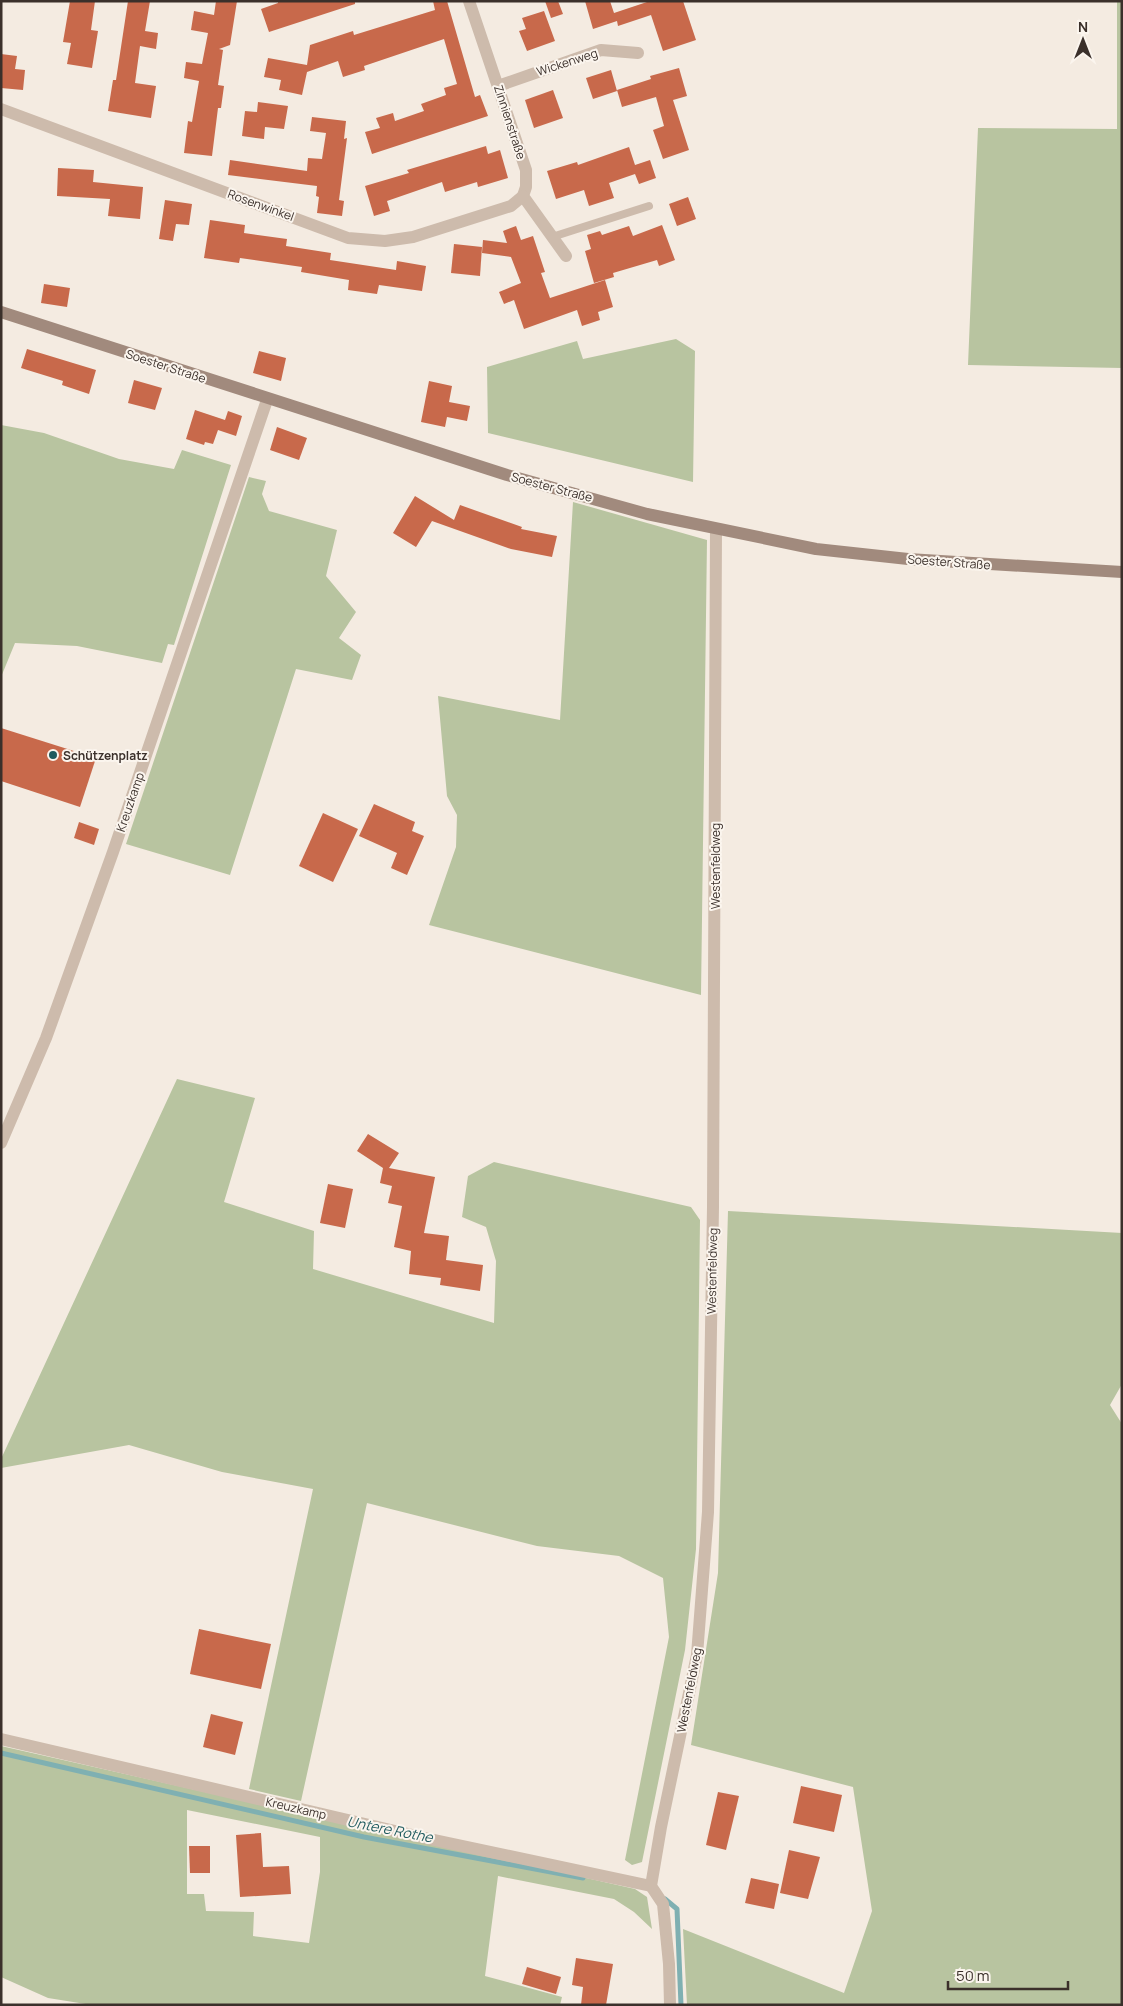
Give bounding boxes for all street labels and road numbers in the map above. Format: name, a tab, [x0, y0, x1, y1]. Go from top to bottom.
street label: Wickenweg	[534, 44, 600, 80]
street label: Zinnienstraße	[490, 83, 530, 161]
street label: Rosenwinkel	[225, 185, 297, 225]
street label: Soester Straße	[124, 345, 208, 387]
street label: Soester Straße	[510, 468, 594, 506]
street label: Soester Straße	[907, 551, 991, 573]
street label: Kreuzkamp	[112, 770, 148, 834]
street label: Westenfeldweg	[707, 823, 724, 909]
street label: Westenfeldweg	[703, 1228, 721, 1314]
street label: Westenfeldweg	[672, 1646, 706, 1734]
street label: Kreuzkamp	[264, 1793, 328, 1823]

